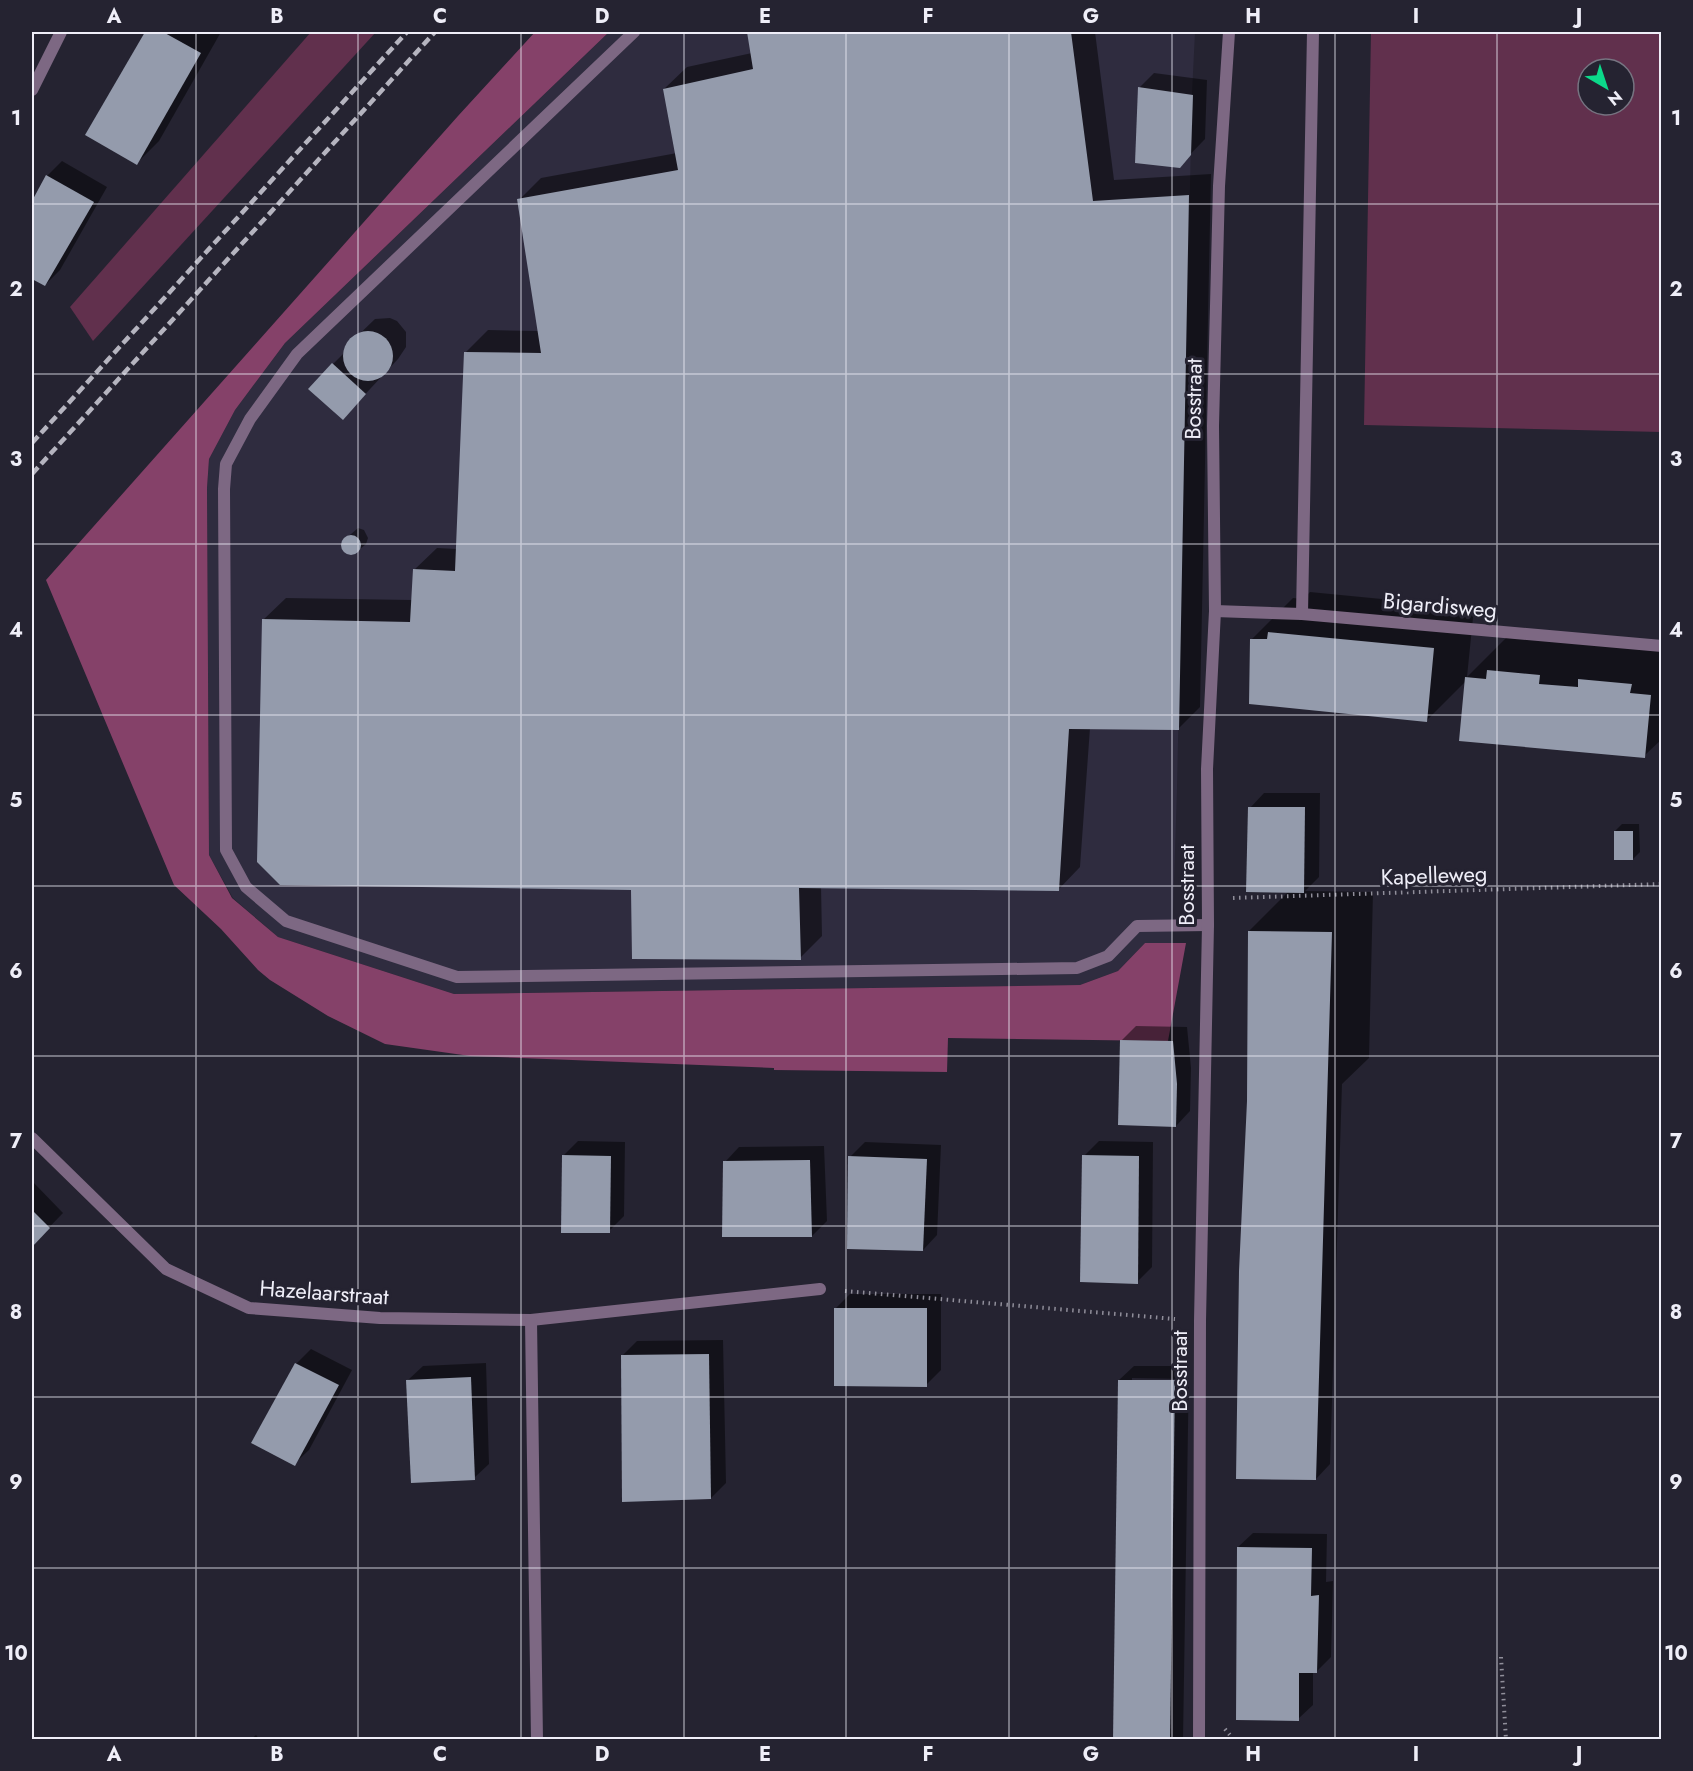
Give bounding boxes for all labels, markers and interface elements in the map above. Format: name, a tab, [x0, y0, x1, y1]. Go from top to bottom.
text: A	[106, 2, 122, 31]
text: B	[270, 2, 284, 31]
text: C	[433, 2, 447, 31]
text: D	[595, 2, 609, 31]
text: E	[759, 2, 771, 31]
text: F	[922, 2, 934, 31]
text: G	[1083, 2, 1099, 31]
text: H	[1245, 2, 1261, 31]
text: I	[1413, 2, 1419, 31]
text: J	[1572, 2, 1582, 31]
north arrow	[1576, 57, 1636, 117]
text: N	[1603, 85, 1627, 111]
text: 1	[11, 104, 21, 133]
text: 1	[1671, 104, 1681, 133]
text: 2	[9, 275, 23, 304]
text: 2	[1669, 275, 1683, 304]
street label: Bosstraat	[1176, 357, 1210, 440]
text: 3	[10, 445, 22, 474]
text: 3	[1670, 445, 1682, 474]
street label: Bigardisweg	[1382, 584, 1498, 626]
text: 4	[9, 616, 23, 645]
text: 4	[1669, 616, 1683, 645]
text: 5	[10, 786, 23, 815]
text: 5	[1670, 786, 1683, 815]
street label: Bosstraat	[1170, 844, 1202, 926]
street label: Kapelleweg	[1380, 857, 1488, 893]
text: 6	[9, 957, 23, 986]
text: 6	[1669, 957, 1683, 986]
text: 7	[10, 1127, 23, 1156]
text: 7	[1670, 1127, 1683, 1156]
street label: Hazelaarstraat	[258, 1272, 390, 1313]
text: 8	[10, 1298, 22, 1327]
text: 8	[1670, 1298, 1682, 1327]
street label: Bosstraat	[1163, 1330, 1195, 1412]
text: 9	[9, 1468, 23, 1497]
text: 9	[1669, 1468, 1683, 1497]
text: 10	[4, 1639, 28, 1668]
text: 10	[1664, 1639, 1688, 1668]
text: A	[106, 1740, 122, 1769]
text: B	[270, 1740, 284, 1769]
text: C	[433, 1740, 447, 1769]
text: D	[595, 1740, 609, 1769]
text: E	[759, 1740, 771, 1769]
text: F	[922, 1740, 934, 1769]
text: G	[1083, 1740, 1099, 1769]
text: H	[1245, 1740, 1261, 1769]
text: I	[1413, 1740, 1419, 1769]
text: J	[1572, 1740, 1582, 1769]

